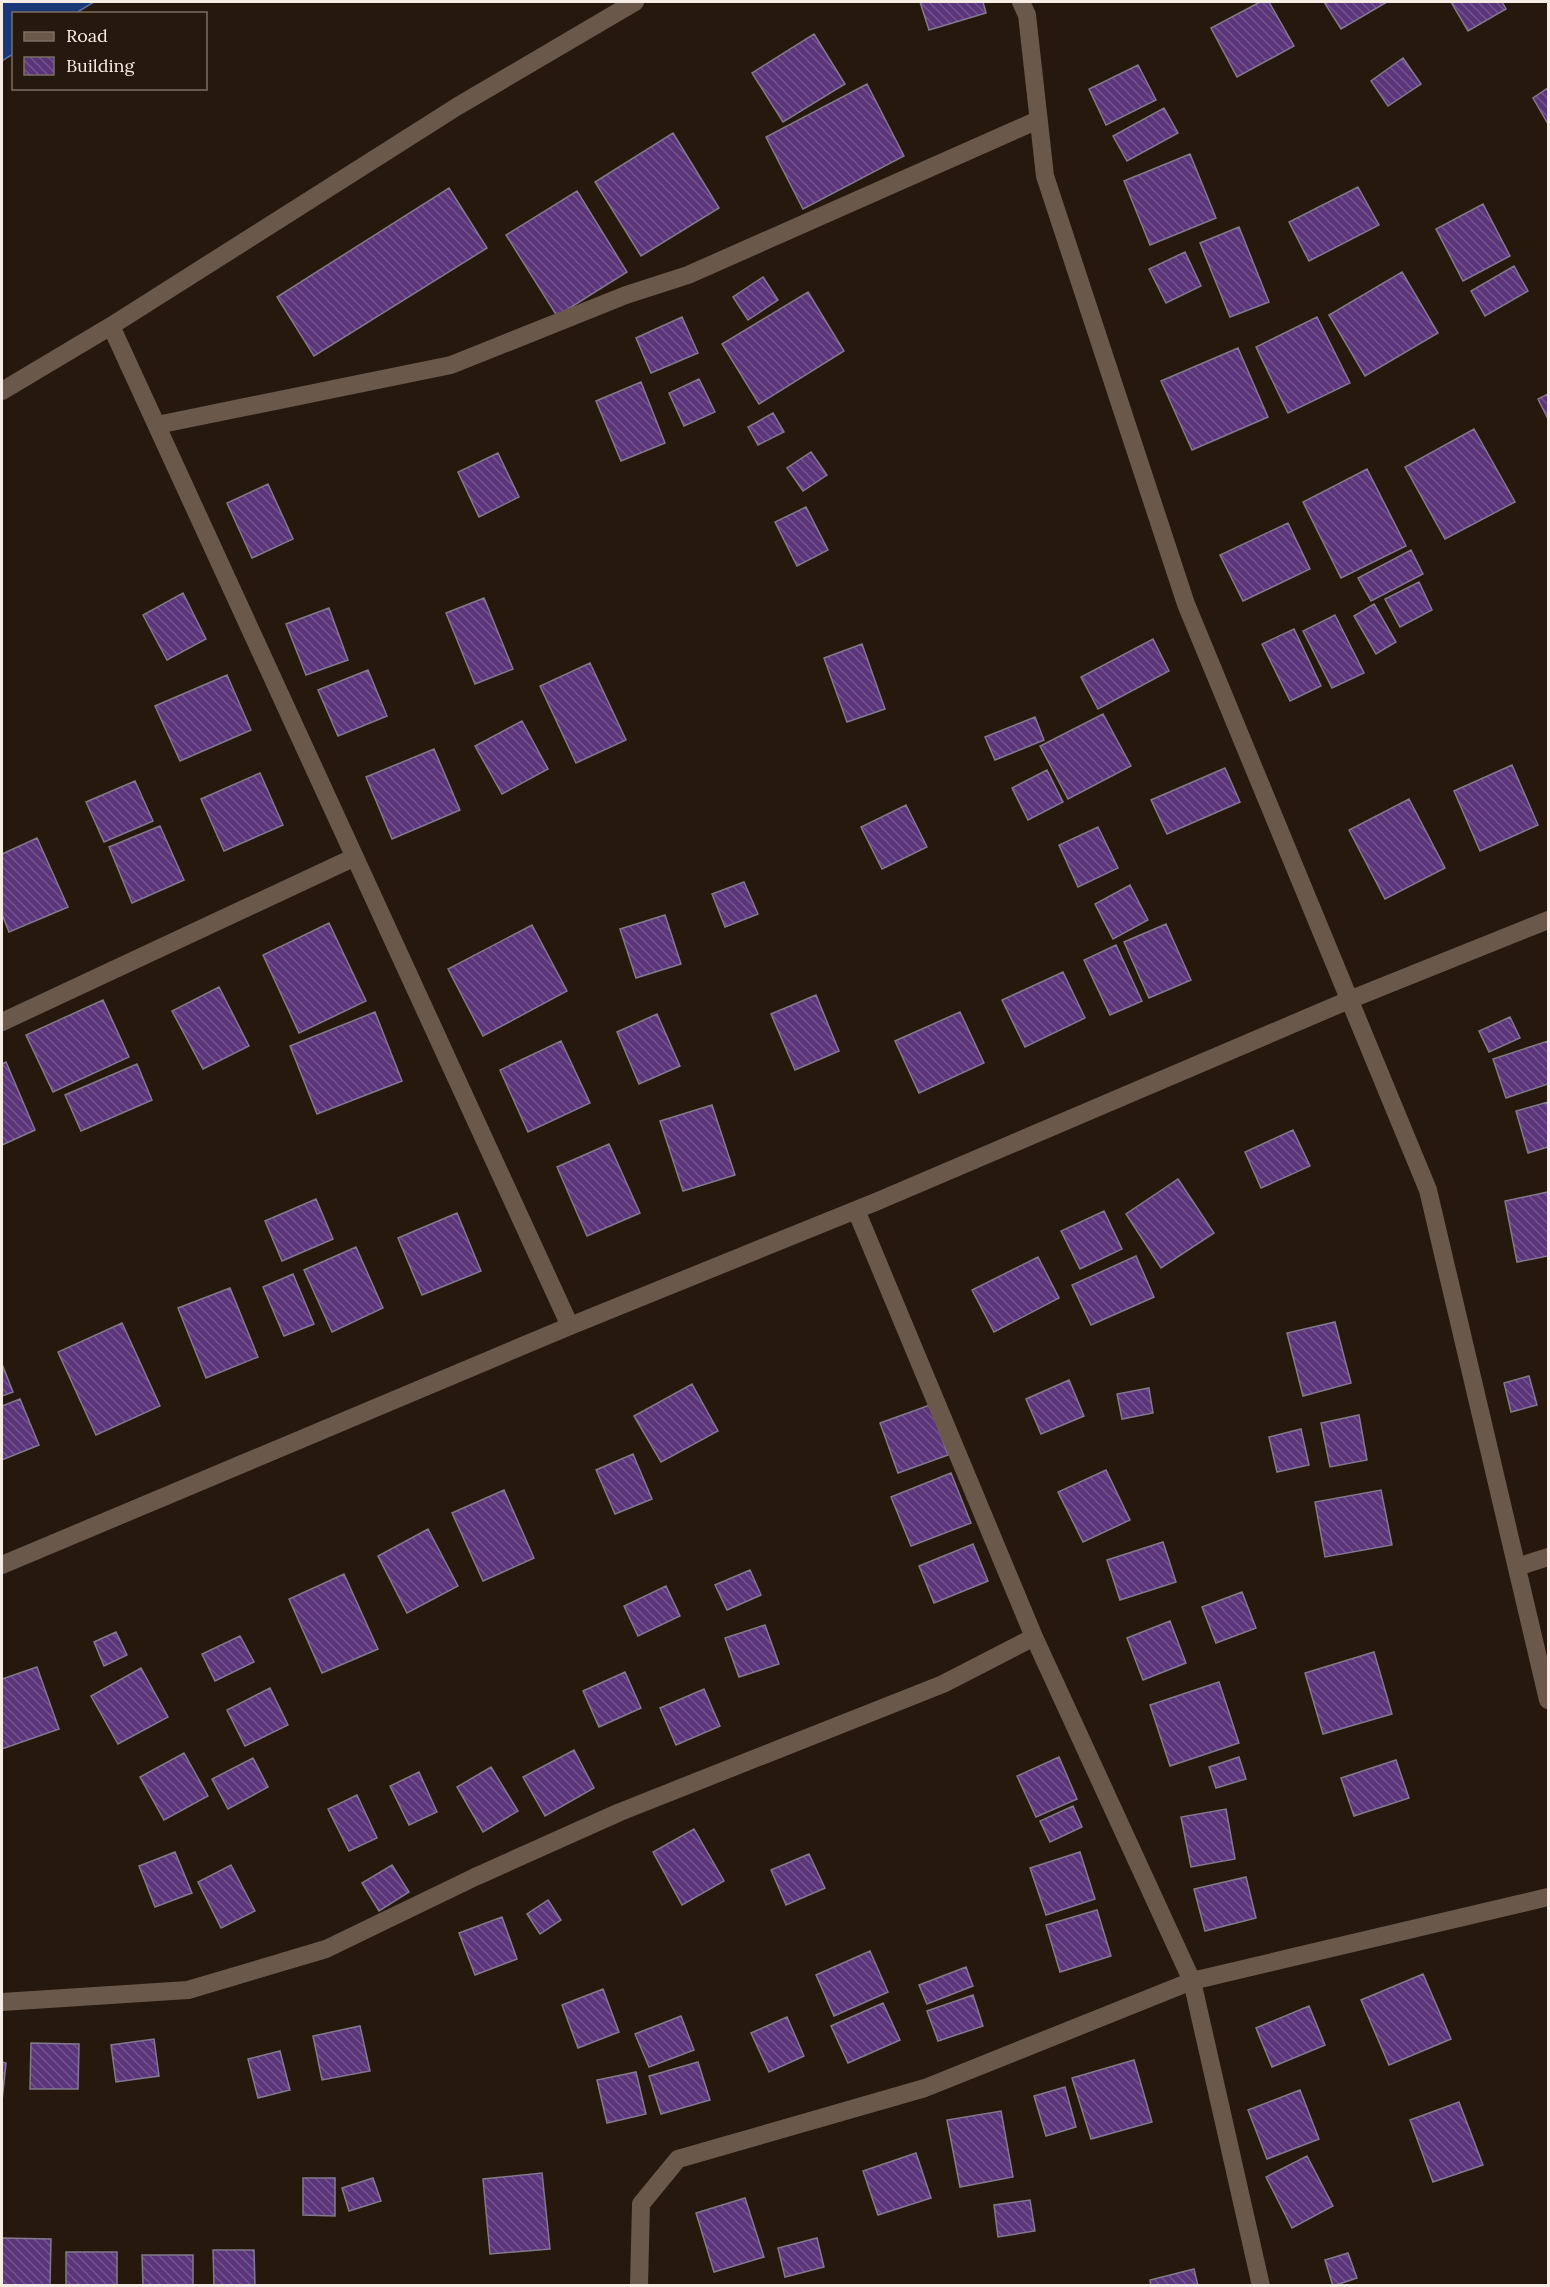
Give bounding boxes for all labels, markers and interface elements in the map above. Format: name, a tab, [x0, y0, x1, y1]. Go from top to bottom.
legend	[12, 12, 207, 90]
text: Road	[66, 24, 108, 47]
text: Building	[66, 54, 136, 77]

